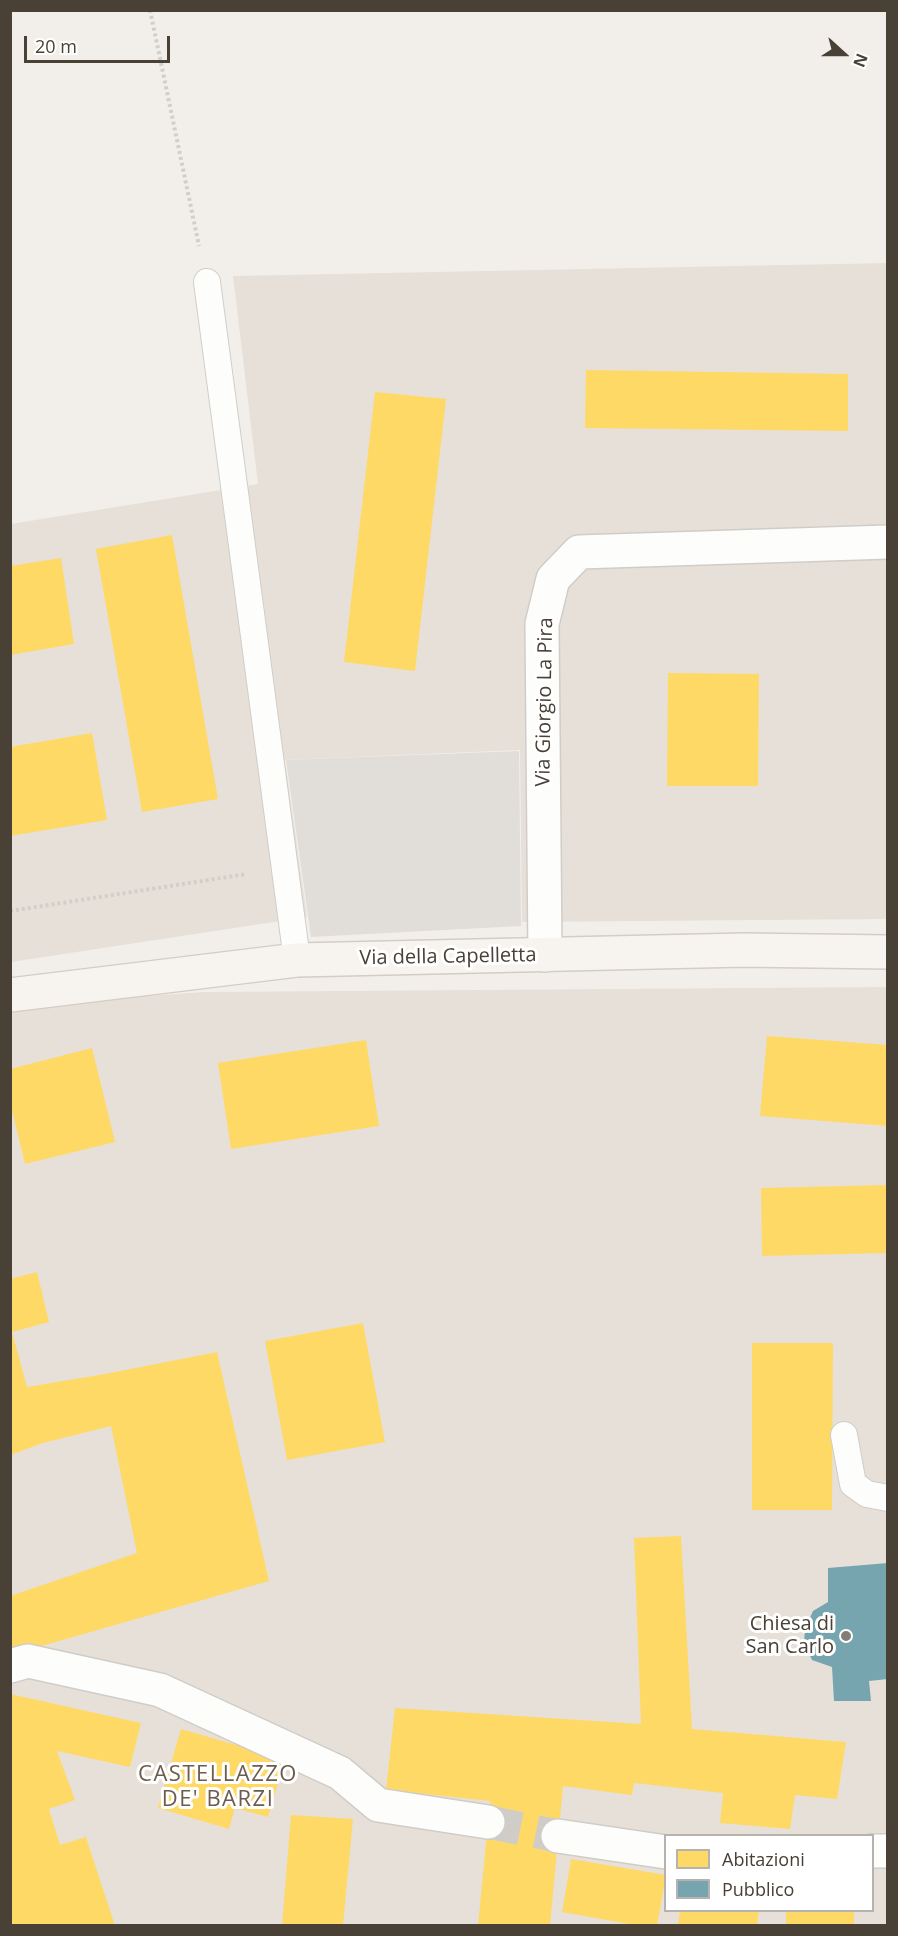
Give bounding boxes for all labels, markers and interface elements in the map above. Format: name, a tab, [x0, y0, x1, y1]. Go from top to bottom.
scale bar	[27, 24, 172, 62]
north arrow	[814, 24, 874, 84]
text: 20 m	[35, 34, 77, 58]
text: N	[848, 50, 873, 70]
street label: Via Giorgio La Pira	[532, 617, 558, 787]
street label: Via della Capelletta	[359, 943, 537, 971]
place label: Chiesa di San Carlo	[745, 1612, 834, 1659]
marker: Chiesa di San Carlo	[839, 1629, 853, 1643]
district label: CASTELLAZZO DE' BARZI	[138, 1762, 298, 1814]
legend	[664, 1834, 874, 1912]
text: Abitazioni	[722, 1847, 805, 1871]
text: Pubblico	[722, 1877, 794, 1901]

